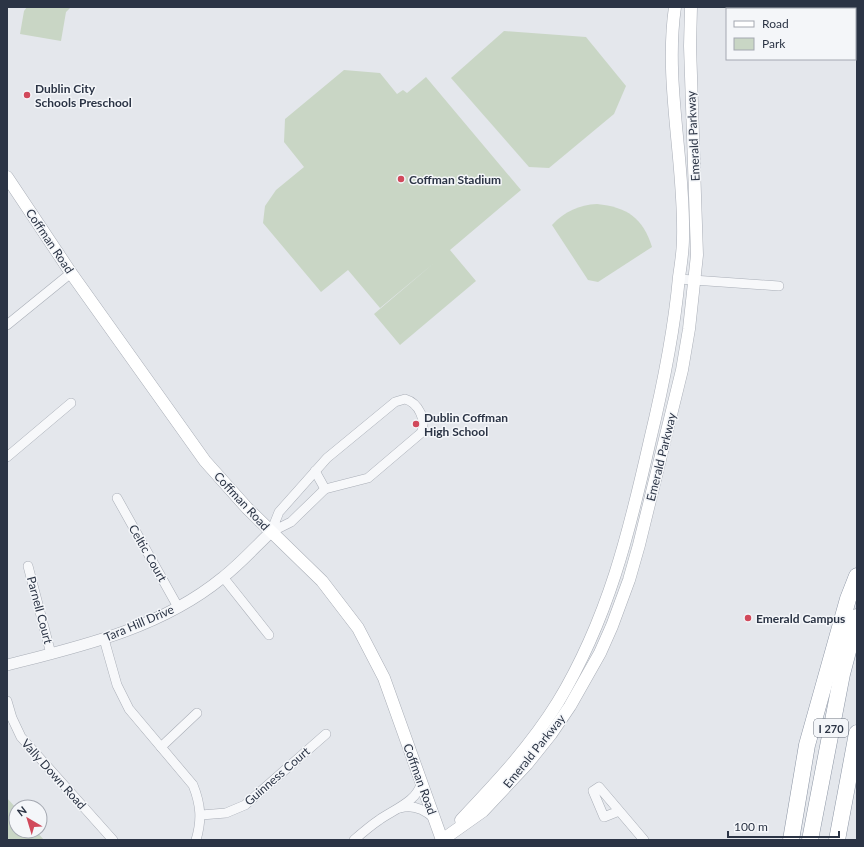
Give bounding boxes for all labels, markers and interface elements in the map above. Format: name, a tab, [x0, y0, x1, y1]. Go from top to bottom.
legend	[726, 8, 856, 60]
text: Road	[762, 16, 789, 31]
text: Park	[762, 36, 786, 51]
place label: Dublin City Schools Preschool	[35, 81, 132, 110]
marker: Dublin City Schools Preschool	[22, 90, 32, 100]
street label: Emerald Parkway	[683, 90, 703, 182]
place label: Coffman Stadium	[409, 172, 501, 187]
marker: Coffman Stadium	[396, 174, 406, 184]
street label: Coffman Road	[23, 206, 77, 276]
place label: Dublin Coffman High School	[424, 410, 508, 439]
street label: Emerald Parkway	[643, 410, 679, 503]
marker: Dublin Coffman High School	[411, 419, 421, 429]
street label: Coffman Road	[211, 469, 273, 533]
street label: Celtic Court	[126, 522, 171, 585]
street label: Parnell Court	[24, 575, 56, 646]
street label: Tara Hill Drive	[102, 602, 176, 644]
place label: Emerald Campus	[756, 611, 845, 626]
marker: Emerald Campus	[743, 613, 753, 623]
street label: Emerald Parkway	[500, 710, 569, 791]
road number: I 270	[814, 719, 848, 737]
street label: Vally Down Road	[19, 736, 89, 812]
street label: Coffman Road	[400, 741, 440, 817]
street label: Guinness Court	[241, 743, 313, 808]
north arrow	[8, 799, 48, 839]
text: N	[14, 803, 29, 818]
scale bar	[728, 813, 839, 839]
text: 100 m	[734, 819, 768, 834]

